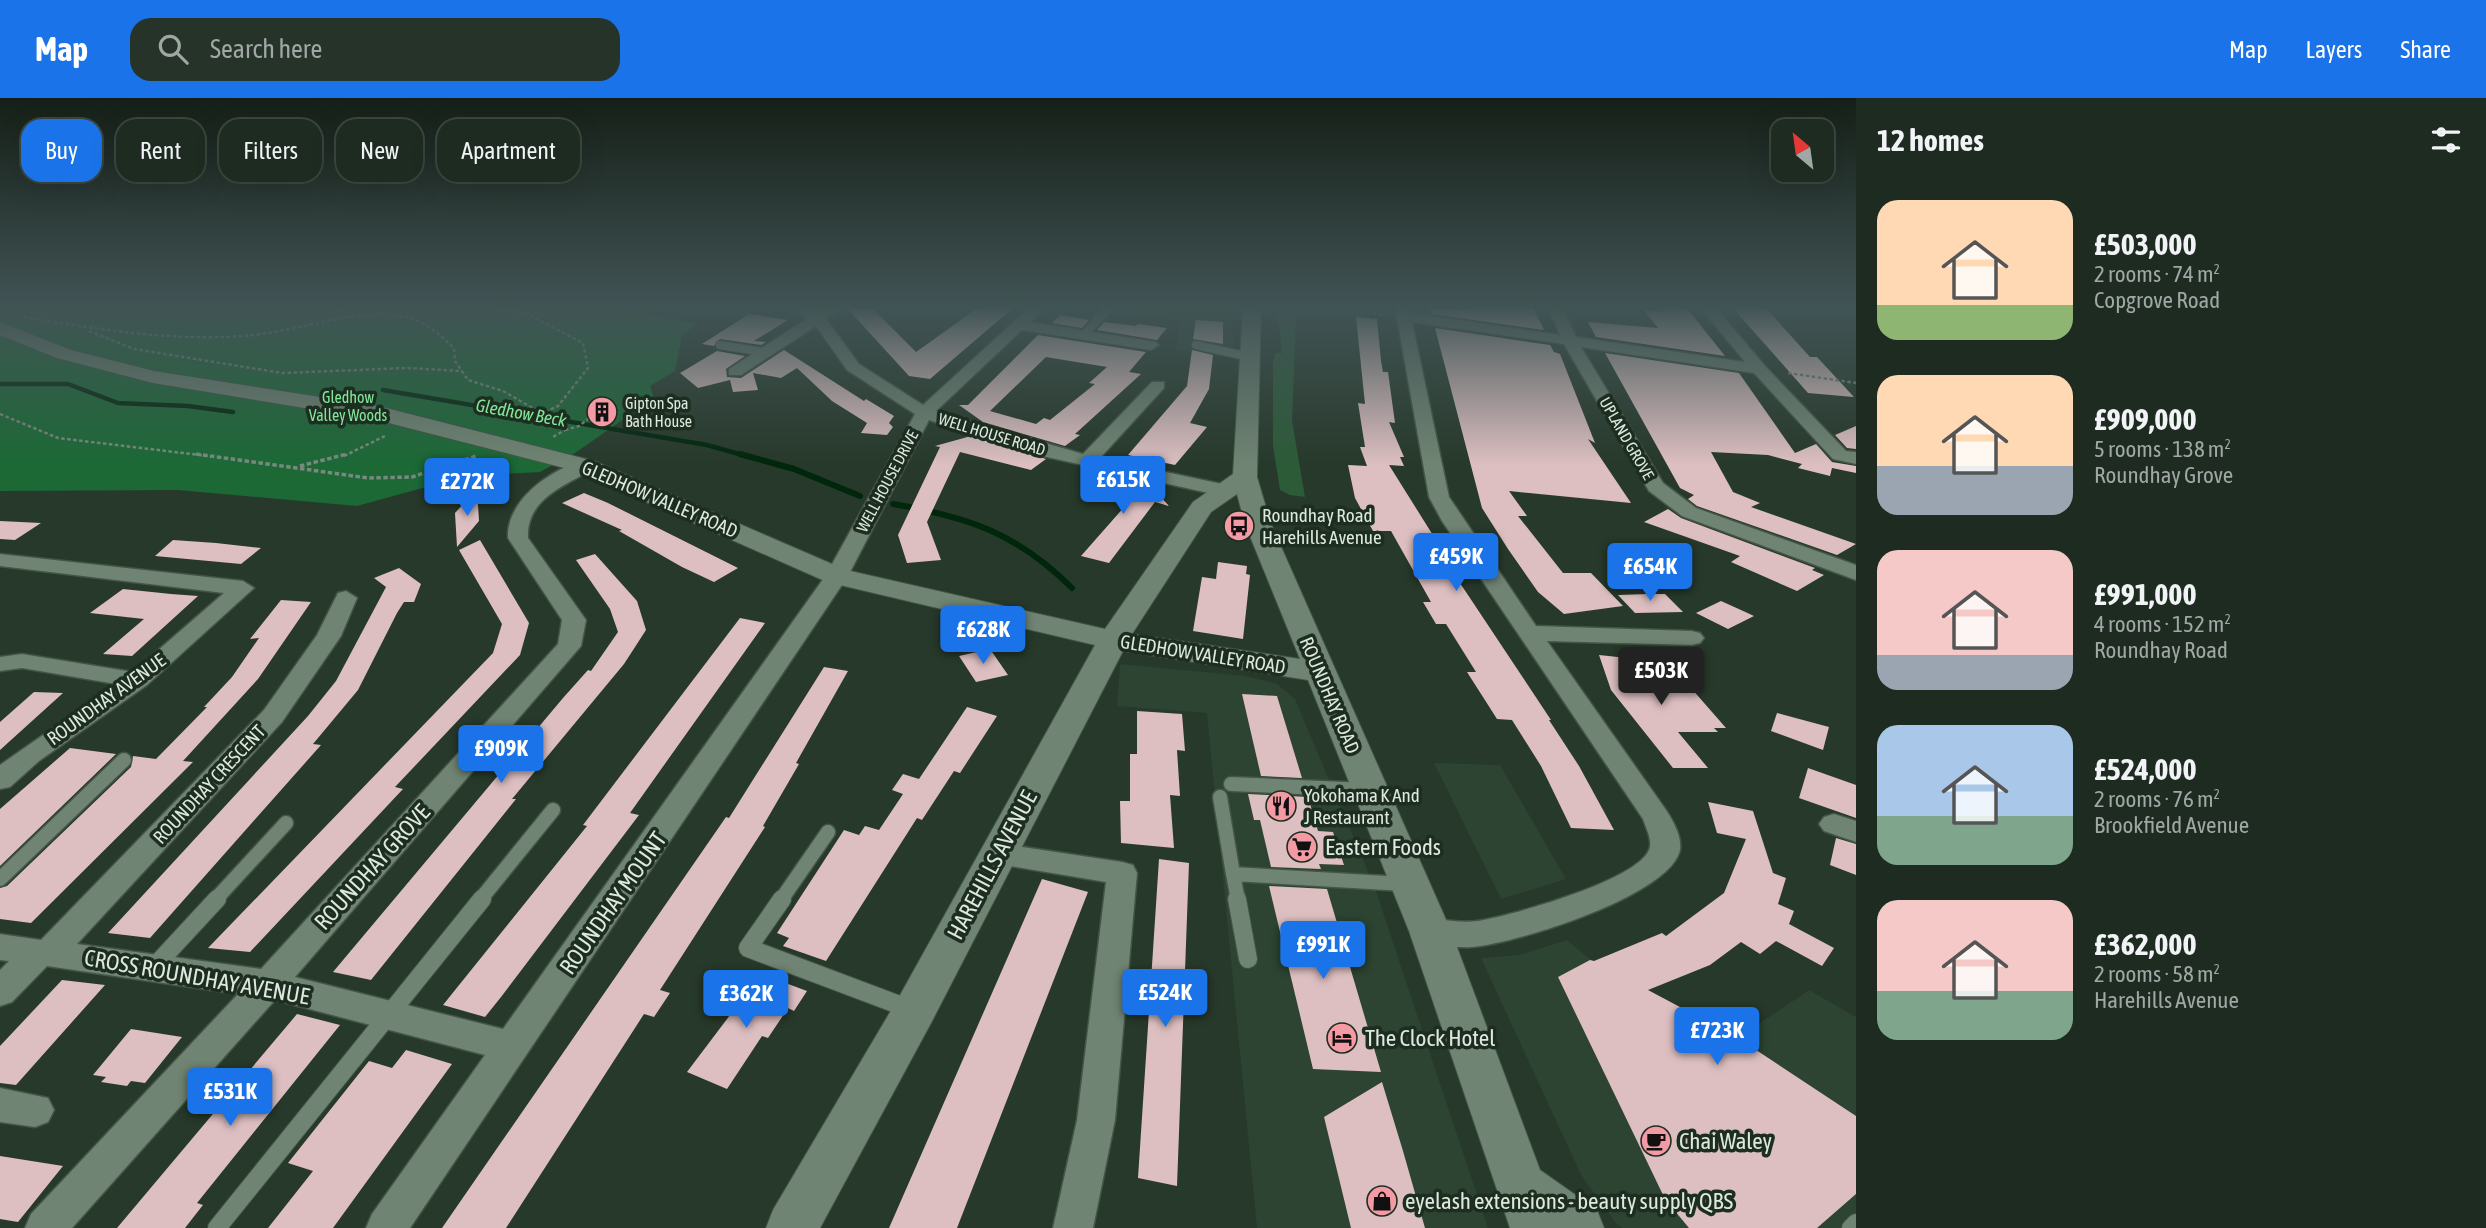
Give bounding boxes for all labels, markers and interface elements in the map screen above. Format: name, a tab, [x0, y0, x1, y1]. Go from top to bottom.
search box	[130, 18, 620, 81]
text: Map	[35, 30, 88, 68]
icon: search	[154, 30, 192, 68]
text: Search here	[210, 34, 322, 64]
text: Map	[2229, 36, 2268, 63]
text: Layers	[2306, 36, 2362, 63]
text: Share	[2400, 36, 2451, 63]
chip: Buy	[21, 119, 102, 182]
chip: Rent	[116, 119, 205, 182]
chip: Filters	[219, 119, 322, 182]
chip: New	[336, 119, 423, 182]
chip: Apartment	[437, 119, 580, 182]
north arrow	[1771, 119, 1834, 182]
map controls	[1771, 119, 1834, 182]
icon: filters	[2427, 121, 2465, 159]
text: 12 homes	[1877, 123, 1984, 157]
text: £503,000	[2094, 227, 2197, 261]
icon: home	[1933, 228, 2017, 312]
text: 2 rooms · 74 m²	[2094, 261, 2220, 287]
text: Copgrove Road	[2094, 287, 2220, 313]
park label: Gledhow Valley Woods	[309, 388, 388, 425]
water label: Gledhow Beck	[474, 394, 569, 431]
place label: Gipton Spa Bath House	[625, 394, 692, 430]
street label: UPLAND GROVE	[1596, 394, 1658, 483]
building icon: Gipton Spa Bath House	[585, 395, 619, 429]
text: £909,000	[2094, 402, 2197, 436]
icon: home	[1933, 403, 2017, 487]
street label: WELL HOUSE ROAD	[936, 409, 1048, 459]
street label: WELL HOUSE DRIVE	[853, 427, 921, 535]
text: 5 rooms · 138 m²	[2094, 436, 2231, 462]
street label: GLEDHOW VALLEY ROAD	[579, 456, 741, 542]
pin: £615K	[1074, 456, 1172, 516]
pin: £272K	[418, 458, 516, 518]
text: Roundhay Grove	[2094, 462, 2233, 488]
text: £615K	[1096, 466, 1150, 492]
text: £272K	[440, 468, 494, 494]
place label: Roundhay Road Harehills Avenue	[1262, 504, 1382, 548]
bus stop icon: Roundhay Road Harehills Avenue	[1222, 509, 1256, 543]
pin: £459K	[1407, 533, 1505, 593]
text: £459K	[1429, 543, 1483, 569]
pin: £654K	[1601, 544, 1699, 603]
text: £654K	[1623, 553, 1677, 579]
text: £991,000	[2094, 577, 2197, 611]
icon: home	[1933, 578, 2017, 662]
pin: £628K	[934, 606, 1032, 666]
text: 4 rooms · 152 m²	[2094, 611, 2231, 637]
text: £628K	[956, 616, 1010, 642]
street label: GLEDHOW VALLEY ROAD	[1119, 630, 1287, 678]
street label: ROUNDHAY ROAD	[1296, 634, 1364, 756]
text: Roundhay Road	[2094, 637, 2228, 663]
pin: £503K	[1612, 648, 1710, 707]
street label: ROUNDHAY AVENUE	[43, 649, 169, 749]
text: £503K	[1634, 657, 1688, 683]
street label: ROUNDHAY CRESCENT	[148, 720, 270, 848]
pin: £909K	[452, 726, 550, 785]
text: £909K	[474, 735, 528, 761]
text: £524,000	[2094, 752, 2197, 786]
icon: home	[1933, 753, 2017, 837]
place label: Yokohama K And J Restaurant	[1304, 784, 1420, 828]
street label: HAREHILLS AVENUE	[942, 786, 1042, 944]
text: 2 rooms · 76 m²	[2094, 786, 2220, 812]
restaurant icon: Yokohama K And J Restaurant	[1264, 789, 1298, 823]
street label: ROUNDHAY GROVE	[309, 799, 435, 935]
text: Brookfield Avenue	[2094, 812, 2249, 838]
street label: ROUNDHAY MOUNT	[554, 827, 672, 979]
supermarket icon: Eastern Foods	[1285, 830, 1319, 864]
place label: Eastern Foods	[1325, 834, 1441, 860]
pin: £991K	[1274, 922, 1372, 981]
text: £362,000	[2094, 927, 2197, 961]
icon: home	[1933, 928, 2017, 1012]
text: £991K	[1296, 931, 1350, 957]
street label: CROSS ROUNDHAY AVENUE	[83, 944, 312, 1010]
text: 2 rooms · 58 m²	[2094, 961, 2220, 987]
pin: £362K	[697, 970, 795, 1030]
pin: £524K	[1116, 970, 1214, 1029]
text: £524K	[1138, 979, 1192, 1005]
text: £362K	[719, 980, 773, 1006]
text: Harehills Avenue	[2094, 987, 2239, 1013]
pin: £723K	[1668, 1007, 1766, 1067]
text: £723K	[1690, 1017, 1744, 1043]
hotel icon: The Clock Hotel	[1325, 1021, 1359, 1055]
place label: The Clock Hotel	[1365, 1025, 1495, 1051]
pin: £531K	[181, 1068, 279, 1128]
text: £531K	[203, 1078, 257, 1104]
cafe icon: Chai Waley	[1639, 1124, 1673, 1158]
place label: Chai Waley	[1679, 1128, 1772, 1154]
shop icon: eyelash extensions - beauty supply QBS	[1365, 1184, 1399, 1218]
place label: eyelash extensions - beauty supply QBS	[1405, 1188, 1733, 1214]

